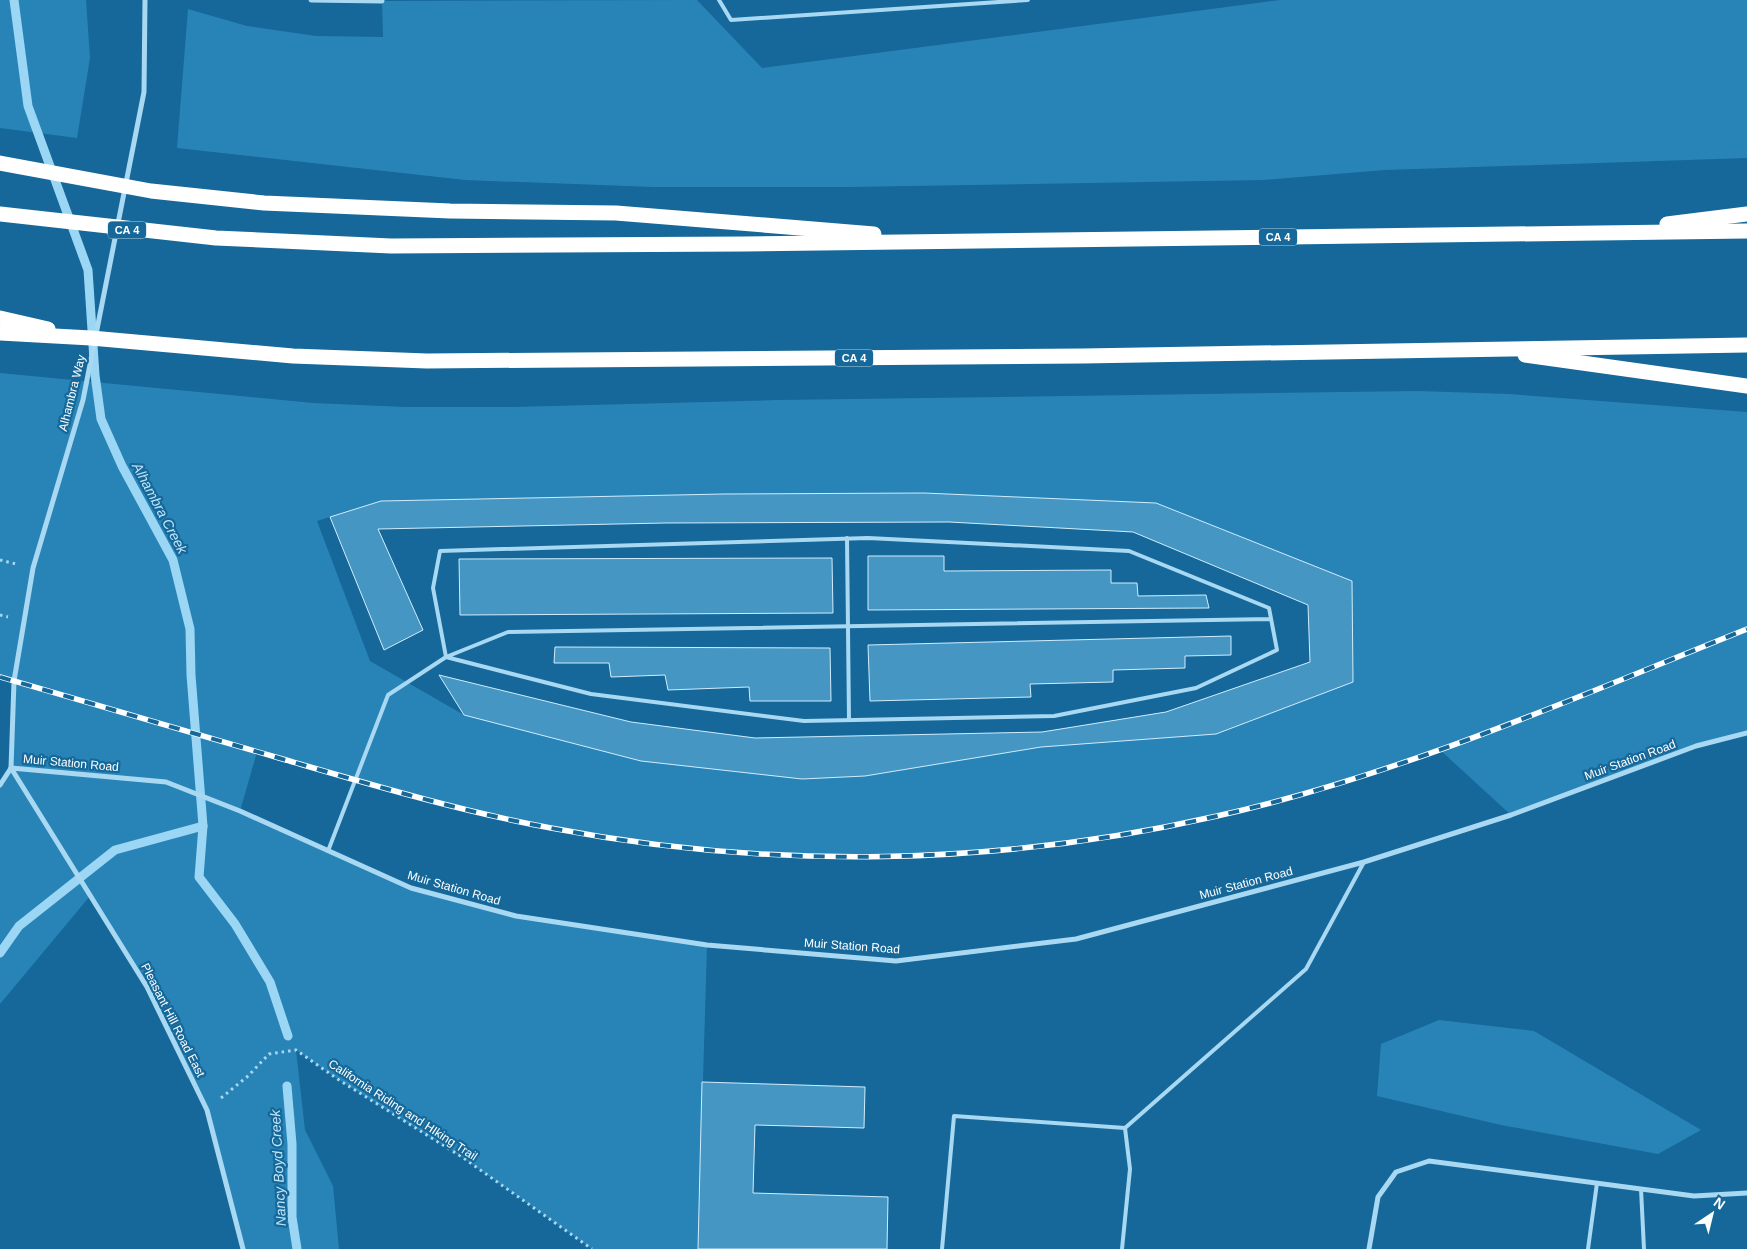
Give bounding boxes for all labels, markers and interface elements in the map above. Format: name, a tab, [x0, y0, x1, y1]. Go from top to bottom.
road number: CA 4	[108, 222, 146, 238]
road number: CA 4	[1259, 228, 1297, 246]
road number: CA 4	[835, 349, 873, 366]
street label: Alhambra Way	[56, 353, 88, 433]
water label: Alhambra Creek	[129, 459, 191, 557]
street label: Muir Station Road	[1582, 737, 1678, 783]
street label: Muir Station Road	[23, 752, 119, 774]
street label: Muir Station Road	[1198, 864, 1294, 902]
street label: Muir Station Road	[406, 868, 502, 908]
street label: Muir Station Road	[804, 936, 900, 956]
street label: Pleasant Hill Road East	[138, 961, 208, 1080]
street label: California Riding and HIking Trail	[326, 1057, 480, 1163]
water label: Nancy Boyd Creek	[267, 1108, 289, 1227]
north arrow	[1687, 1189, 1737, 1239]
text: N	[1711, 1194, 1728, 1213]

